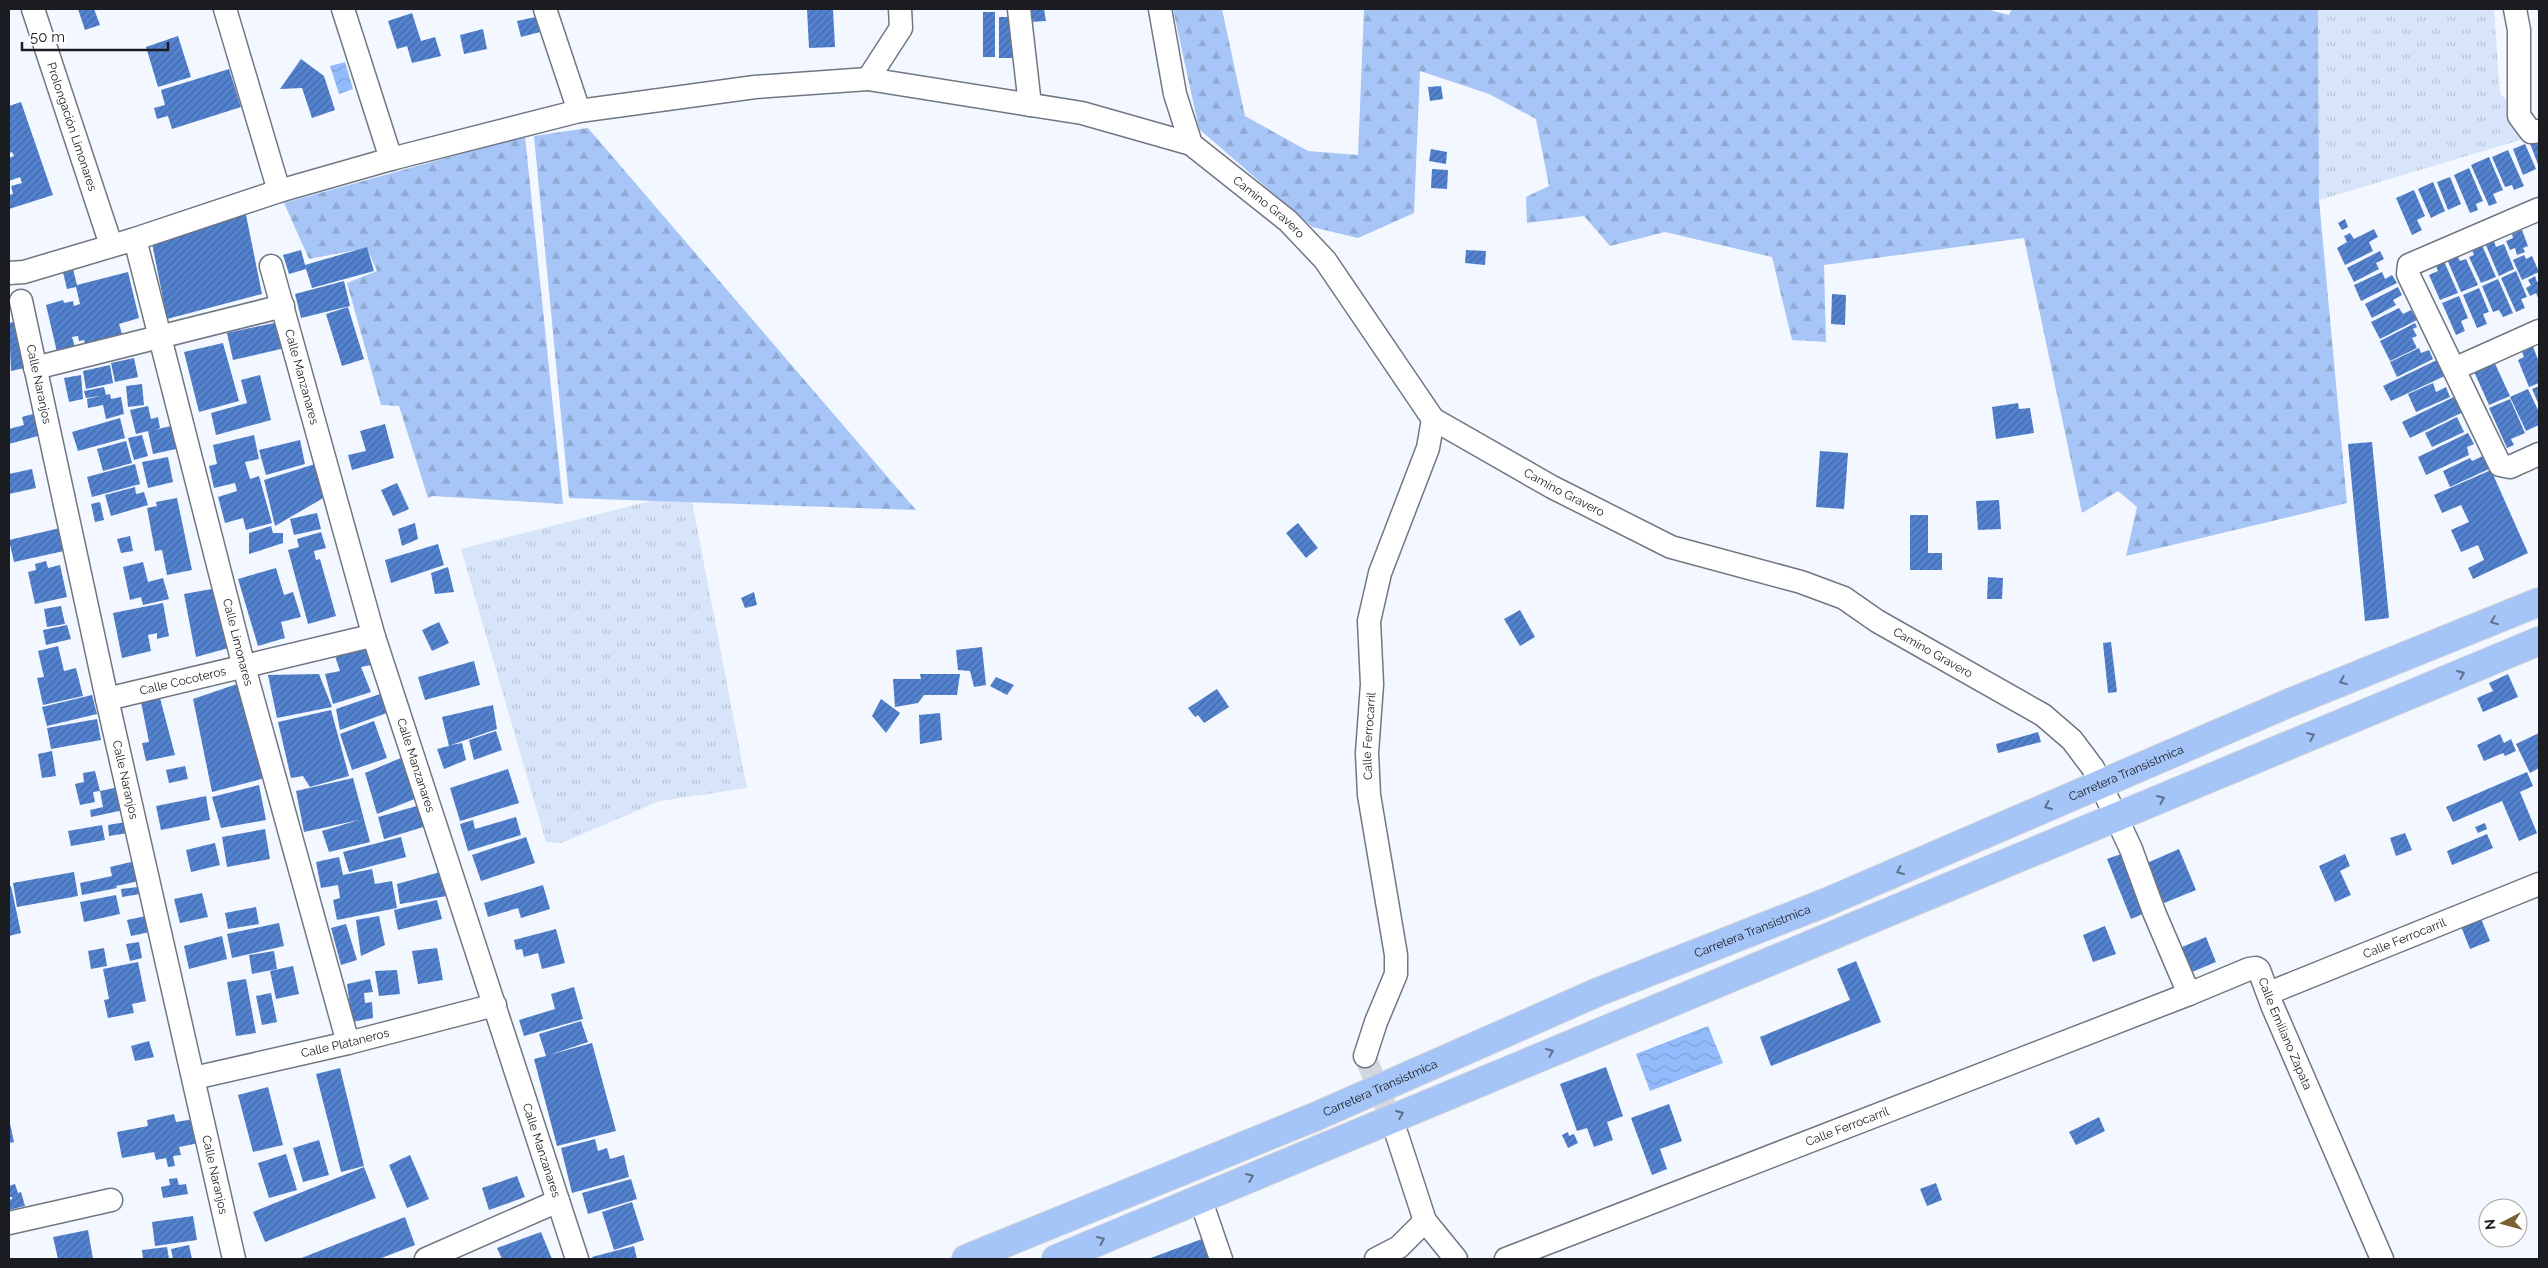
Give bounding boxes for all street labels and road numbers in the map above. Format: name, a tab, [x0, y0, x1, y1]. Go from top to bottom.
street label: Prolongación Limonares	[44, 61, 100, 193]
street label: Camino Gravero	[1230, 173, 1307, 241]
street label: Calle Manzanares	[282, 328, 322, 426]
street label: Calle Naranjos	[24, 343, 54, 425]
street label: Camino Gravero	[1521, 465, 1607, 519]
street label: Calle Limonares	[220, 597, 256, 688]
street label: Camino Gravero	[1891, 625, 1975, 681]
street label: Calle Cocoteros	[138, 664, 228, 698]
street label: Calle Ferrocarril	[1360, 691, 1378, 780]
street label: Calle Manzanares	[394, 716, 438, 814]
street label: Calle Naranjos	[110, 739, 141, 821]
street label: Carretera Transistmica	[2067, 742, 2186, 804]
street label: Carretera Transistmica	[1692, 902, 1812, 960]
street label: Calle Ferrocarril	[2361, 915, 2448, 961]
street label: Calle Emiliano Zapata	[2255, 976, 2315, 1092]
street label: Calle Plataneros	[300, 1026, 391, 1060]
street label: Carretera Transistmica	[1321, 1057, 1439, 1119]
street label: Calle Manzanares	[520, 1101, 563, 1199]
street label: Calle Ferrocarril	[1804, 1104, 1891, 1149]
street label: Calle Naranjos	[199, 1134, 231, 1216]

